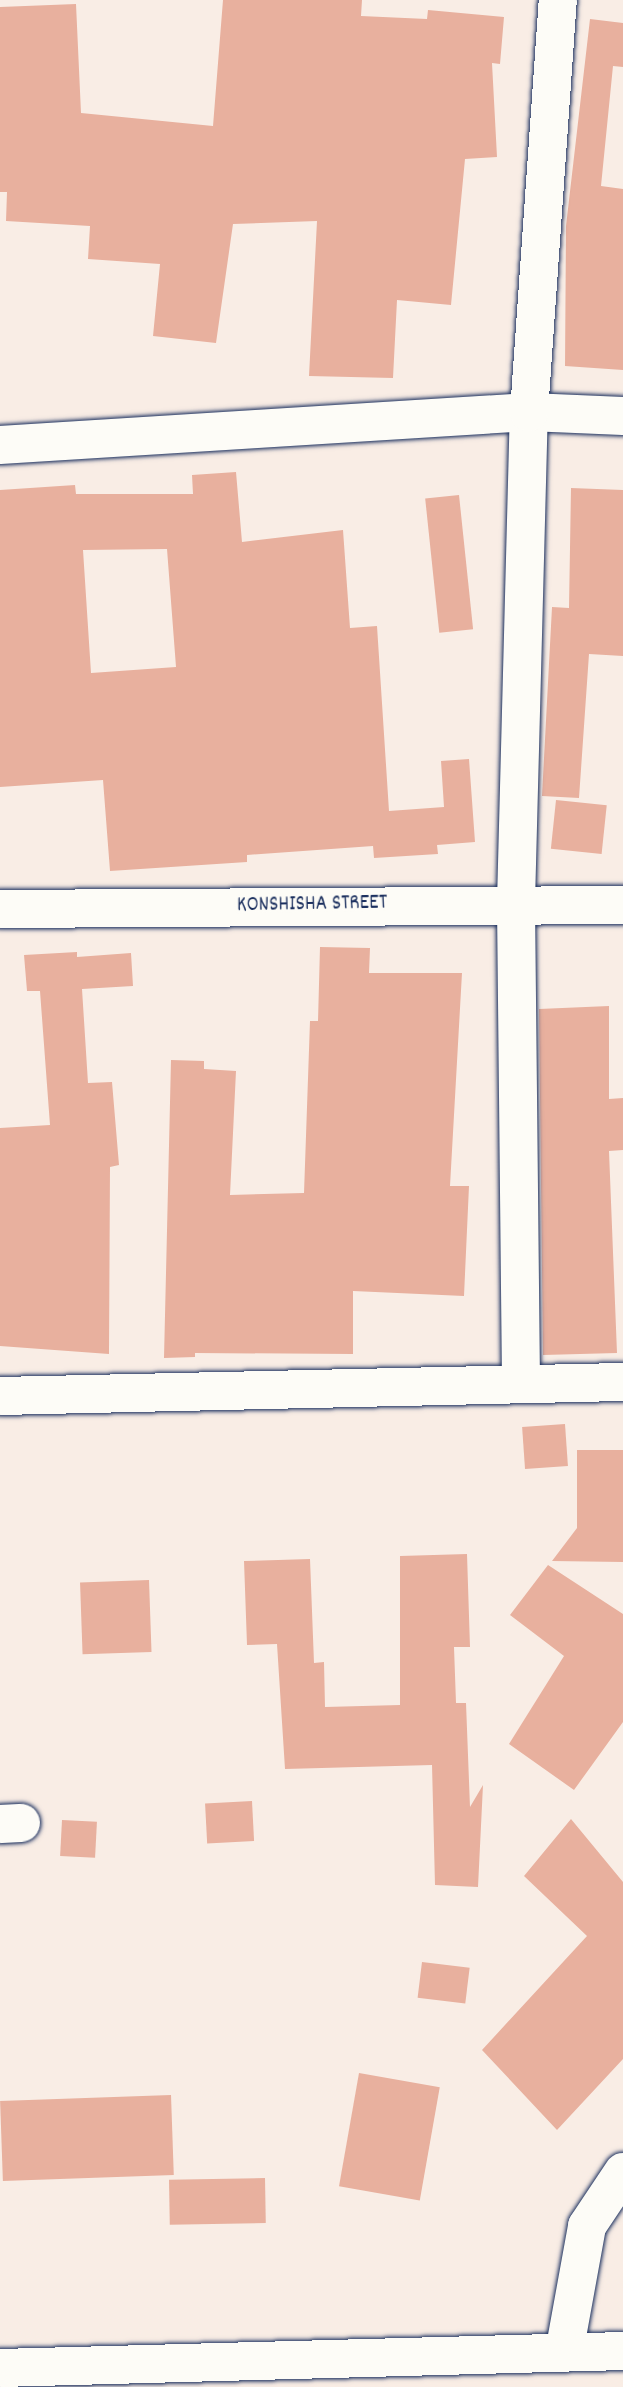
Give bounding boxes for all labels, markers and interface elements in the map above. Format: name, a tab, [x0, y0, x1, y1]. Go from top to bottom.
street label: KONSHISHA STREET	[237, 891, 387, 919]

